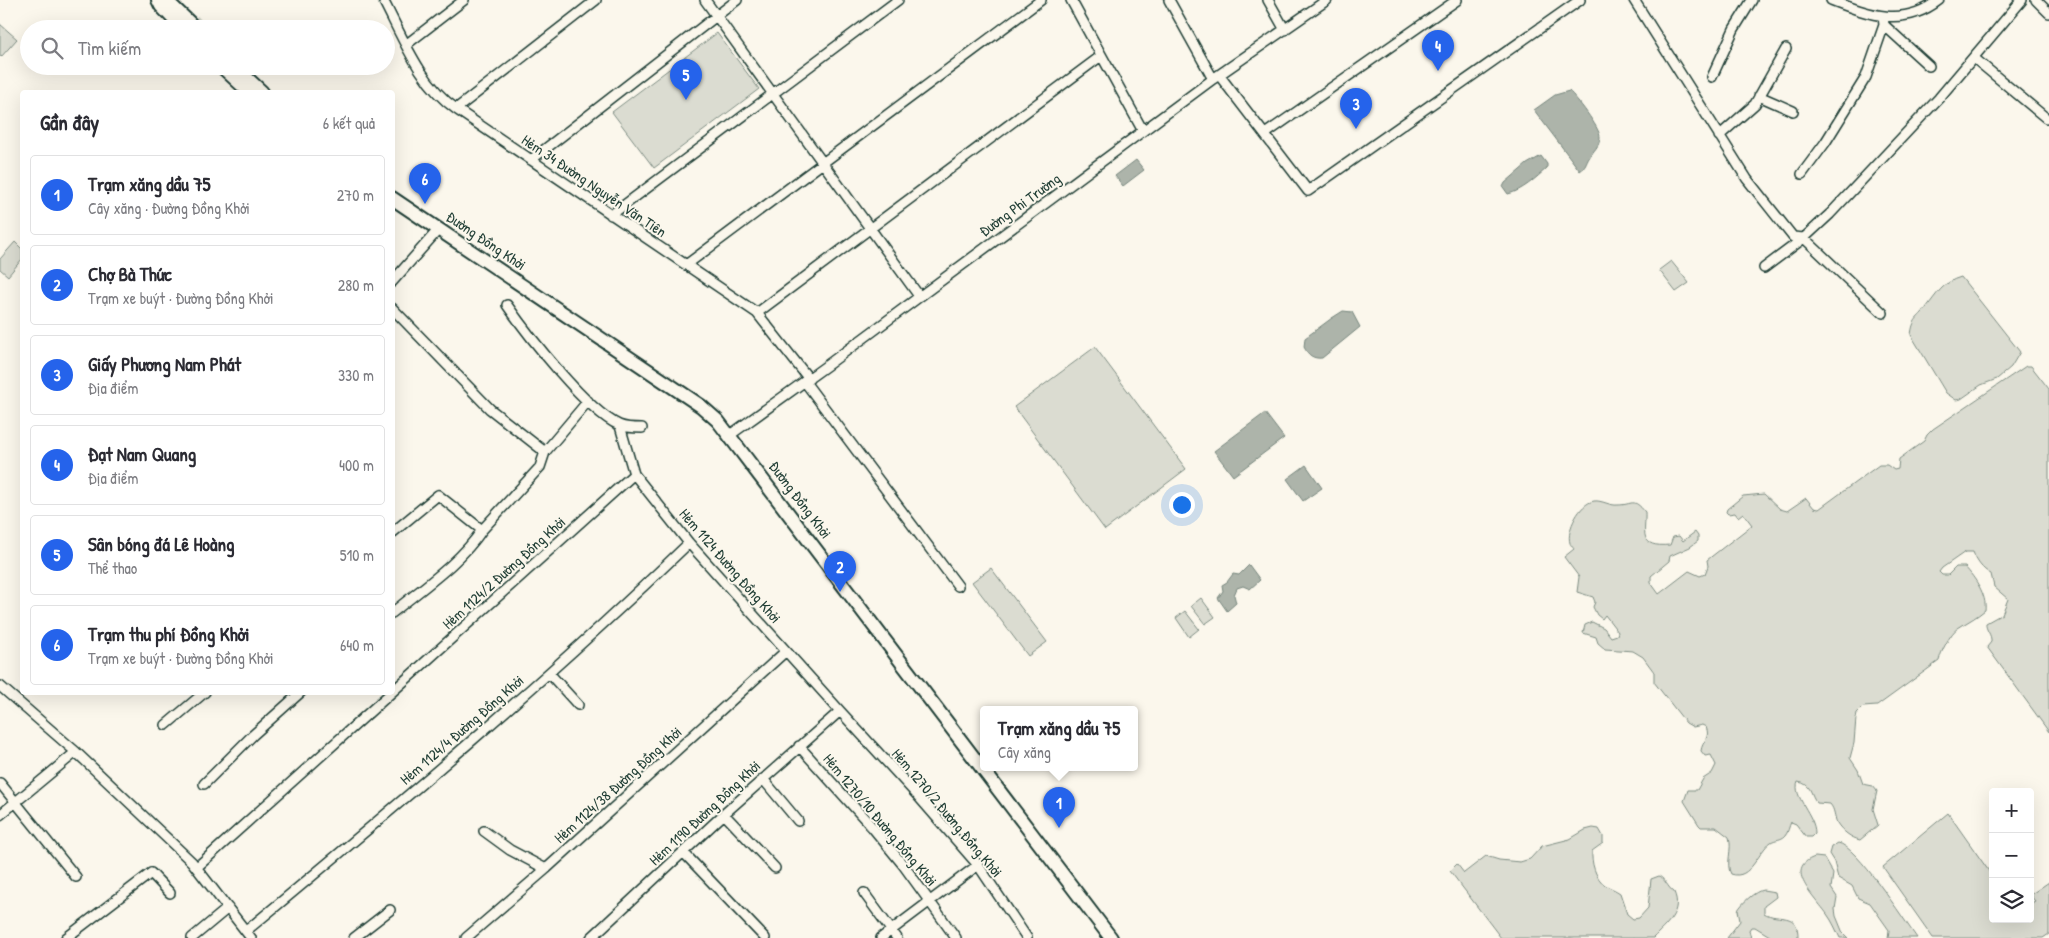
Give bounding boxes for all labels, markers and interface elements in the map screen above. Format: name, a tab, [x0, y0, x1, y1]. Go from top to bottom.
search box	[20, 20, 395, 75]
pin: 4	[1422, 30, 1454, 71]
icon: search	[38, 34, 66, 62]
text: Tìm kiếm	[78, 35, 141, 61]
pin: 5	[670, 59, 702, 100]
pin: 3	[1340, 88, 1372, 129]
text: Gần đây	[40, 108, 99, 137]
text: 6 kết quả	[323, 112, 375, 134]
street label: Hẻm 34 Đường Nguyễn Văn Tiên	[518, 129, 671, 242]
pin: 6	[409, 163, 441, 204]
street label: Đường Phi Trường	[975, 168, 1065, 241]
text: Trạm xăng dầu 75	[88, 171, 211, 197]
text: 1	[54, 184, 60, 206]
text: 270 m	[337, 184, 374, 206]
text: Cây xăng · Đường Đồng Khởi	[88, 197, 250, 219]
street label: Đường Đồng Khởi	[442, 206, 530, 275]
text: Chợ Bà Thức	[88, 261, 172, 287]
text: 2	[53, 274, 61, 296]
text: 280 m	[338, 274, 374, 296]
text: Trạm xe buýt · Đường Đồng Khởi	[88, 287, 274, 309]
text: Giấy Phương Nam Phát	[88, 351, 241, 377]
text: 3	[53, 364, 61, 386]
text: 330 m	[338, 364, 374, 386]
text: Địa điểm	[88, 377, 138, 399]
text: Đạt Nam Quang	[88, 441, 196, 467]
text: 4	[54, 454, 60, 476]
text: 400 m	[339, 454, 374, 476]
street label: Đường Đồng Khởi	[764, 457, 836, 543]
text: Địa điểm	[88, 467, 138, 489]
your location	[1169, 492, 1195, 518]
street label: Hẻm 1124 Đường Đồng Khởi	[675, 504, 786, 627]
street label: Hẻm 1124/2 Đường Đồng Khởi	[438, 512, 570, 634]
text: Sân bóng đá Lê Hoàng	[88, 531, 234, 557]
text: 5	[54, 544, 60, 566]
text: 510 m	[340, 544, 374, 566]
pin: 2	[824, 551, 856, 592]
text: Thể thao	[88, 557, 137, 579]
text: Trạm thu phí Đồng Khởi	[88, 621, 250, 647]
text: 6	[54, 634, 60, 656]
text: 640 m	[340, 634, 374, 656]
text: Trạm xe buýt · Đường Đồng Khởi	[88, 647, 274, 669]
street label: Hẻm 1124/4 Đường Đồng Khởi	[395, 670, 528, 789]
popup	[980, 706, 1138, 771]
text: Trạm xăng dầu 75	[998, 715, 1120, 741]
street label: Hẻm 1124/38 Đường Đồng Khởi	[549, 722, 686, 848]
text: Cây xăng	[998, 741, 1051, 763]
street label: Hẻm 1270/2 Đường Đồng Khởi	[887, 744, 1008, 881]
street label: Hẻm 1270/10 Đường Đồng Khởi	[819, 749, 942, 890]
street label: Hẻm 1190 Đường Đồng Khởi	[644, 755, 765, 870]
pin: 1	[1043, 787, 1075, 828]
map controls	[1989, 788, 2034, 923]
button: +	[1989, 788, 2034, 833]
button: −	[1989, 833, 2034, 878]
button: layers	[1989, 878, 2034, 923]

